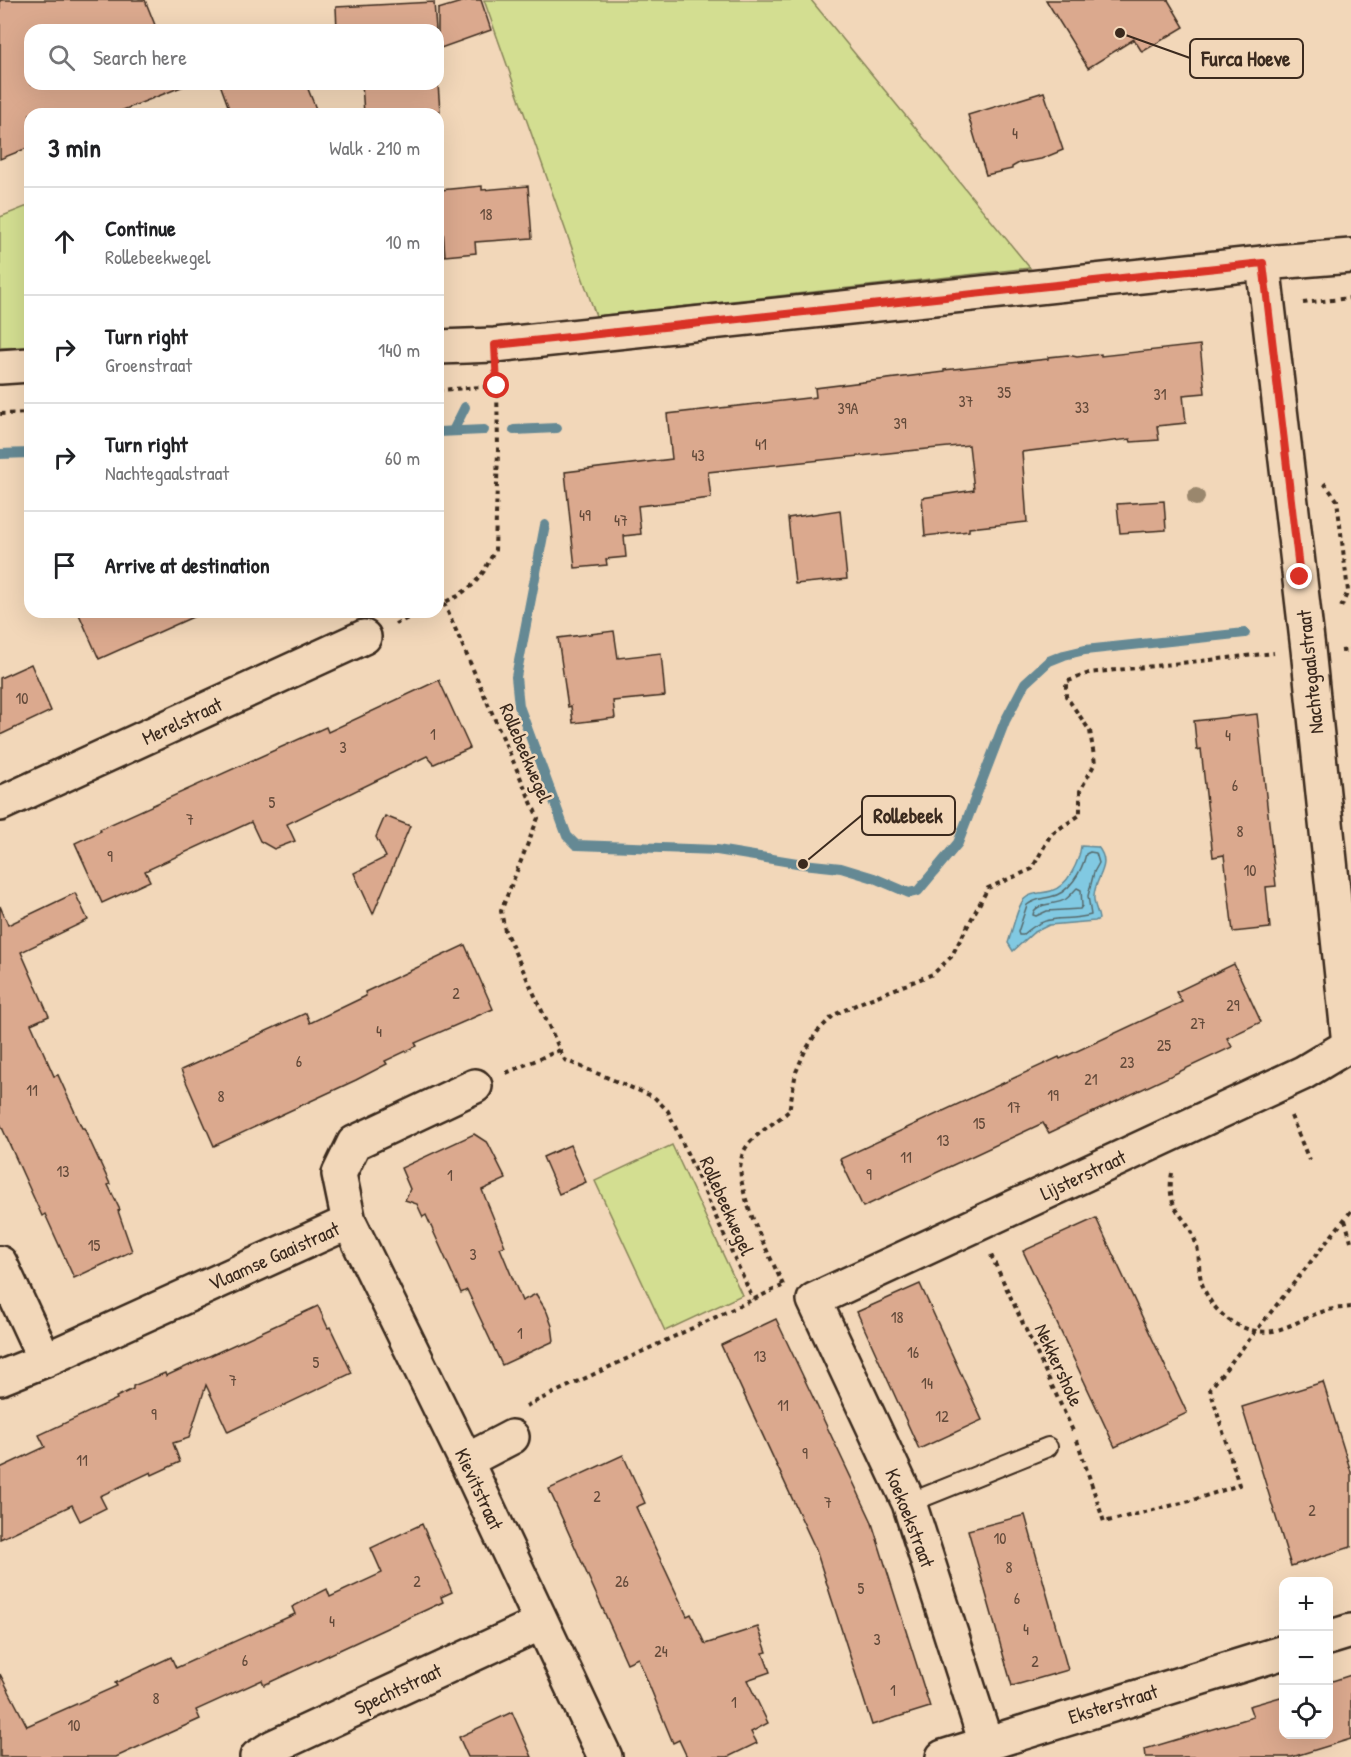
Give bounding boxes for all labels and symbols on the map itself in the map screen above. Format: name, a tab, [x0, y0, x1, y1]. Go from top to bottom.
callout: Furca Hoeve	[1190, 39, 1303, 78]
text: Furca Hoeve	[1201, 44, 1291, 73]
house number: 4	[1012, 122, 1018, 144]
house number: 18	[480, 203, 492, 225]
route start	[483, 372, 509, 398]
house number: 35	[997, 381, 1011, 403]
house number: 31	[1154, 383, 1167, 405]
house number: 37	[958, 390, 974, 412]
house number: 33	[1075, 396, 1089, 418]
house number: 39A	[838, 397, 859, 419]
house number: 39	[893, 412, 907, 434]
house number: 41	[755, 433, 767, 455]
house number: 43	[691, 444, 705, 466]
house number: 49	[579, 504, 591, 526]
house number: 47	[614, 509, 628, 531]
route end	[1286, 563, 1312, 589]
street label: Nachtegaalstraat	[1289, 608, 1329, 735]
house number: 10	[16, 687, 28, 709]
street label: Merelstraat	[137, 690, 227, 751]
street label: Rollebeekwegel	[493, 699, 560, 807]
house number: 1	[430, 723, 436, 745]
house number: 4	[1225, 724, 1231, 746]
house number: 3	[339, 736, 347, 758]
house number: 6	[1232, 774, 1238, 796]
house number: 5	[269, 791, 276, 813]
callout: Rollebeek	[862, 796, 955, 835]
text: Rollebeek	[873, 801, 943, 830]
house number: 7	[186, 808, 194, 830]
house number: 8	[1237, 820, 1244, 842]
house number: 9	[107, 845, 113, 867]
house number: 10	[1244, 859, 1256, 881]
house number: 2	[452, 982, 460, 1004]
house number: 29	[1226, 994, 1240, 1016]
house number: 27	[1190, 1012, 1206, 1034]
house number: 4	[376, 1020, 382, 1042]
house number: 25	[1157, 1034, 1171, 1056]
house number: 6	[296, 1050, 302, 1072]
house number: 23	[1120, 1051, 1134, 1073]
house number: 21	[1084, 1068, 1098, 1090]
house number: 11	[26, 1079, 38, 1101]
house number: 19	[1047, 1084, 1059, 1106]
house number: 8	[218, 1085, 225, 1107]
house number: 17	[1007, 1096, 1021, 1118]
house number: 15	[973, 1112, 986, 1134]
house number: 13	[937, 1129, 949, 1151]
street label: Lijsterstraat	[1036, 1142, 1131, 1206]
house number: 11	[900, 1146, 912, 1168]
street label: Rollebeekwegel	[694, 1152, 762, 1260]
house number: 13	[57, 1160, 69, 1182]
house number: 9	[866, 1163, 872, 1185]
house number: 1	[447, 1164, 453, 1186]
street label: Vlaamse Gaaistraat	[204, 1214, 345, 1296]
house number: 15	[88, 1234, 101, 1256]
house number: 3	[469, 1243, 477, 1265]
house number: 18	[891, 1306, 903, 1328]
street label: Nekkershole	[1029, 1319, 1090, 1411]
house number: 1	[517, 1322, 523, 1344]
house number: 16	[907, 1341, 919, 1363]
house number: 13	[754, 1345, 766, 1367]
house number: 5	[313, 1351, 320, 1373]
house number: 7	[229, 1369, 237, 1391]
house number: 14	[921, 1372, 933, 1394]
house number: 11	[777, 1394, 789, 1416]
house number: 9	[151, 1403, 157, 1425]
house number: 12	[935, 1405, 949, 1427]
house number: 9	[802, 1442, 808, 1464]
street label: Kievitstraat	[449, 1444, 511, 1535]
house number: 11	[76, 1449, 88, 1471]
street label: Koekoekstraat	[879, 1464, 942, 1572]
house number: 2	[593, 1485, 601, 1507]
house number: 7	[824, 1491, 832, 1513]
house number: 2	[1308, 1499, 1316, 1521]
house number: 10	[994, 1527, 1006, 1549]
house number: 8	[1006, 1556, 1013, 1578]
house number: 2	[413, 1570, 421, 1592]
house number: 26	[615, 1570, 629, 1592]
house number: 5	[858, 1577, 865, 1599]
house number: 6	[1014, 1587, 1020, 1609]
house number: 4	[329, 1610, 335, 1632]
house number: 4	[1023, 1618, 1029, 1640]
house number: 3	[873, 1628, 881, 1650]
house number: 24	[654, 1640, 668, 1662]
house number: 6	[242, 1649, 248, 1671]
house number: 2	[1031, 1650, 1039, 1672]
street label: Spechtstraat	[350, 1656, 447, 1721]
street label: Eksterstraat	[1065, 1677, 1162, 1730]
house number: 1	[890, 1679, 896, 1701]
house number: 8	[153, 1687, 160, 1709]
house number: 1	[731, 1691, 737, 1713]
house number: 10	[68, 1714, 80, 1736]

